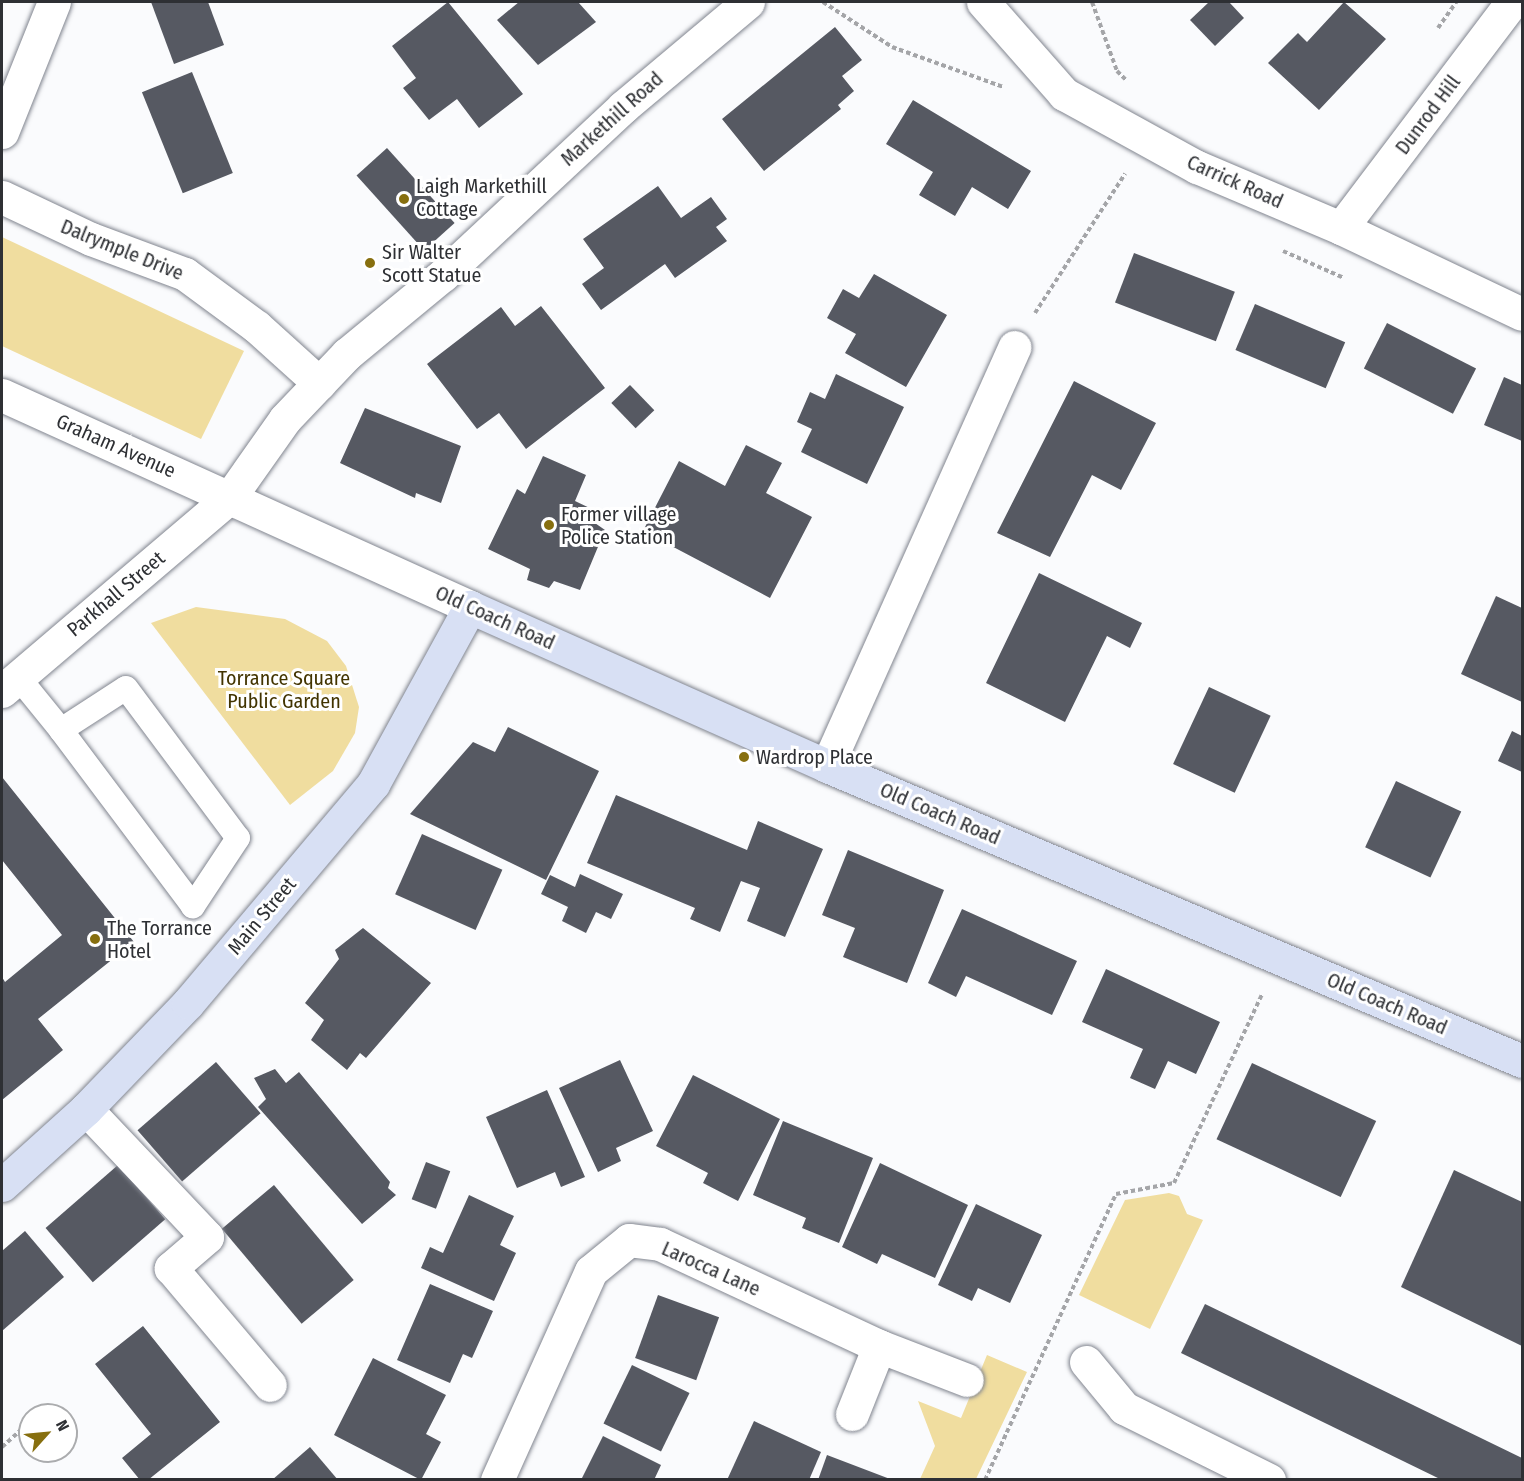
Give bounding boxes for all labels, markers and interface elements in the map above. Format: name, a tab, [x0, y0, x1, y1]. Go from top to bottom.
street label: Markethill Road	[556, 67, 668, 171]
street label: Dunrod Hill	[1391, 71, 1465, 159]
street label: Carrick Road	[1183, 150, 1287, 214]
place label: Laigh Markethill Cottage	[416, 175, 547, 222]
marker: Laigh Markethill Cottage	[397, 192, 411, 206]
street label: Dalrymple Drive	[57, 214, 187, 286]
place label: Sir Walter Scott Statue	[382, 240, 481, 287]
marker: Sir Walter Scott Statue	[363, 256, 377, 270]
street label: Graham Avenue	[53, 409, 179, 483]
place label: Former village Police Station	[561, 502, 676, 549]
marker: Former village Police Station	[542, 518, 556, 532]
street label: Parkhall Street	[62, 546, 170, 642]
street label: Old Coach Road	[432, 581, 558, 655]
park label: Torrance Square Public Garden	[218, 666, 350, 713]
place label: Wardrop Place	[756, 745, 873, 769]
marker: Wardrop Place	[737, 750, 751, 764]
street label: Old Coach Road	[876, 778, 1004, 850]
street label: Main Street	[223, 872, 301, 960]
place label: The Torrance Hotel	[107, 916, 212, 963]
marker: The Torrance Hotel	[88, 932, 102, 946]
street label: Old Coach Road	[1323, 968, 1451, 1040]
street label: Larocca Lane	[658, 1237, 764, 1301]
north arrow	[18, 1403, 78, 1463]
text: N	[52, 1417, 73, 1434]

